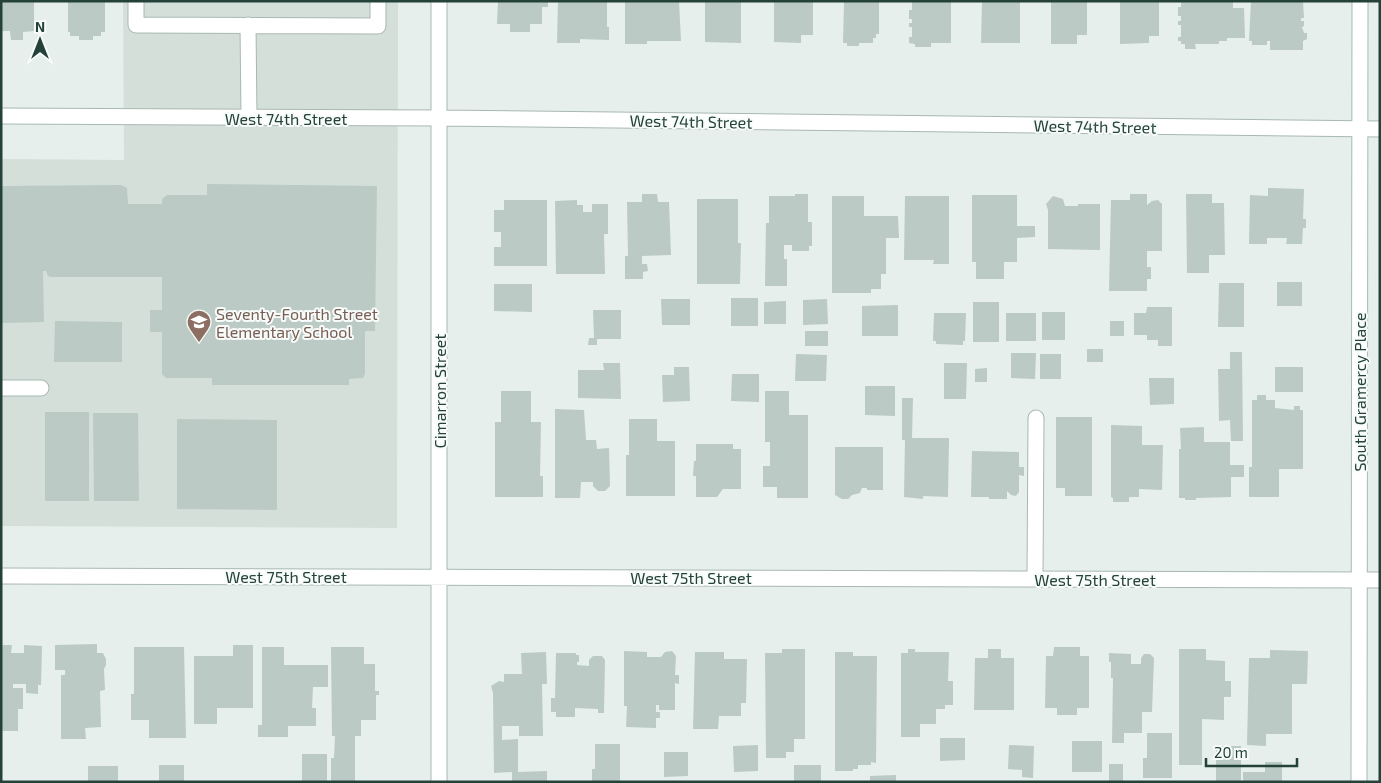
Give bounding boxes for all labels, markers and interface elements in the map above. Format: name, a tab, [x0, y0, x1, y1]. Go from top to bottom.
north arrow	[15, 15, 65, 65]
text: N	[35, 18, 45, 35]
street label: West 74th Street	[225, 109, 347, 128]
street label: West 74th Street	[629, 110, 753, 132]
street label: West 74th Street	[1033, 115, 1157, 137]
place label: Seventy-Fourth Street Elementary School	[216, 304, 378, 341]
school or university icon: Seventy-Fourth Street Elementary School	[186, 309, 212, 343]
street label: South Gramercy Place	[1350, 313, 1369, 471]
street label: Cimarron Street	[430, 334, 449, 448]
street label: West 75th Street	[225, 567, 347, 586]
street label: West 75th Street	[630, 568, 752, 587]
street label: West 75th Street	[1034, 570, 1156, 589]
scale bar	[1206, 736, 1297, 768]
text: 20 m	[1214, 743, 1248, 761]

